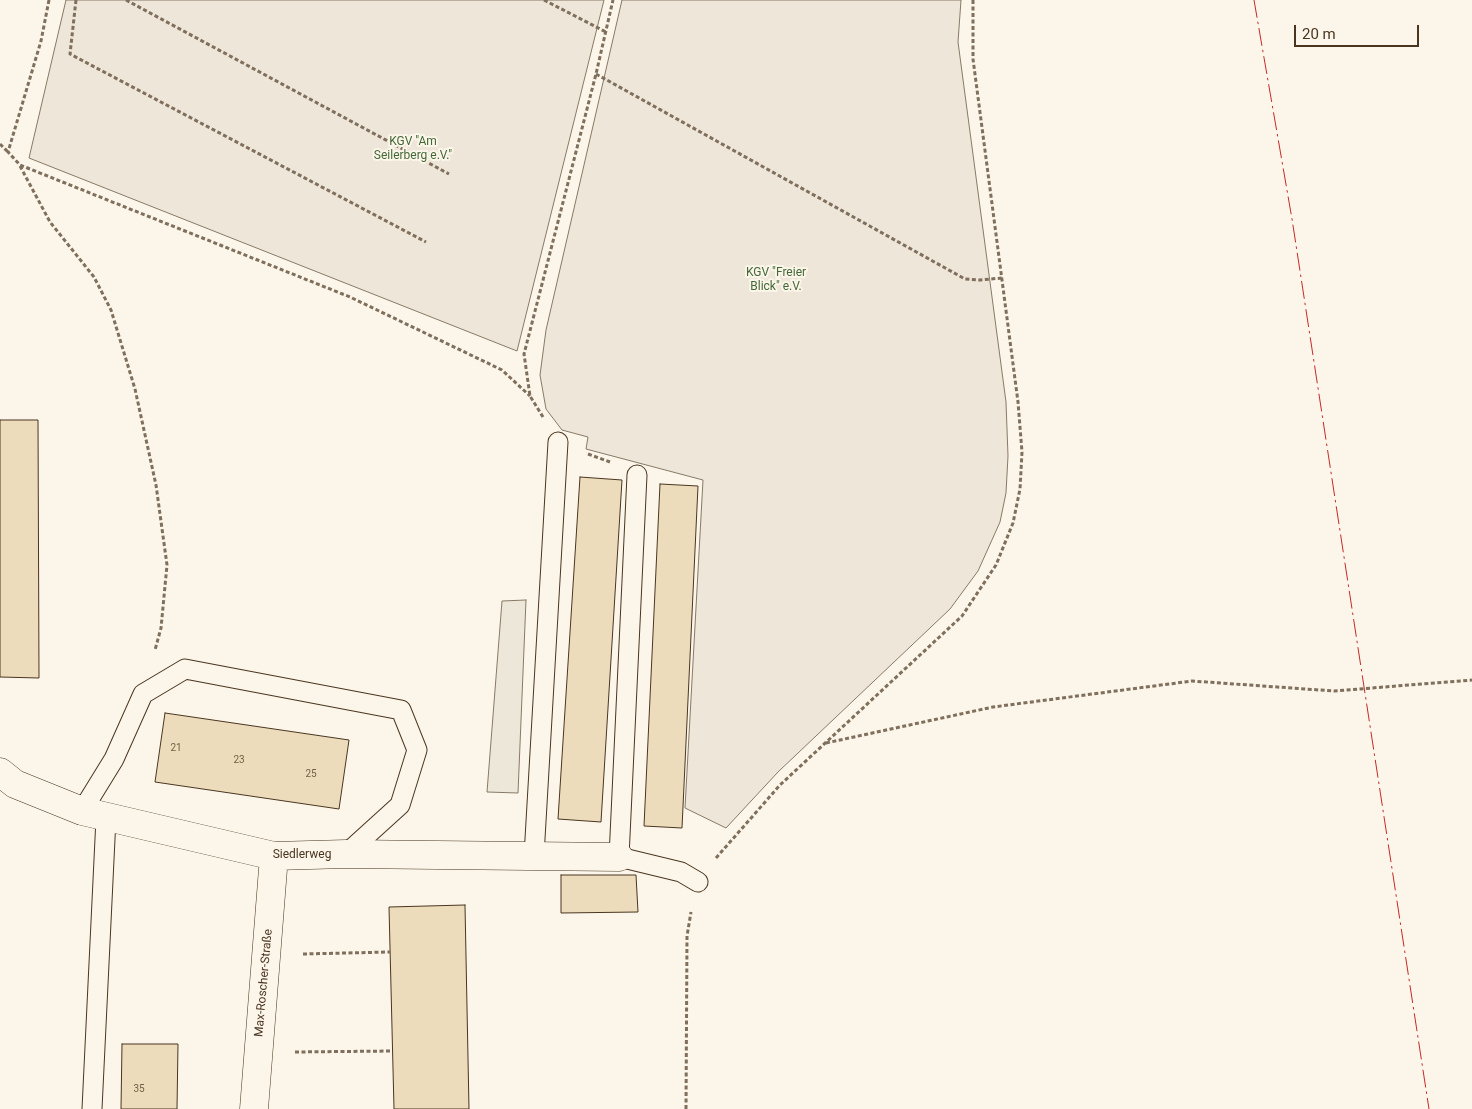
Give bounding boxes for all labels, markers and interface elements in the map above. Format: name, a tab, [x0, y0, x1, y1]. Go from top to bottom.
scale bar	[1297, 15, 1422, 47]
text: 20 m	[1302, 25, 1336, 43]
park label: KGV "Am Seilerberg e.V."	[374, 135, 452, 163]
park label: KGV "Freier Blick" e.V.	[746, 266, 806, 294]
house number: 21	[170, 742, 182, 754]
house number: 23	[233, 754, 245, 766]
house number: 25	[305, 768, 317, 780]
street label: Siedlerweg	[273, 848, 331, 862]
street label: Max-Roscher-Straße	[252, 928, 276, 1038]
house number: 35	[133, 1083, 145, 1095]

